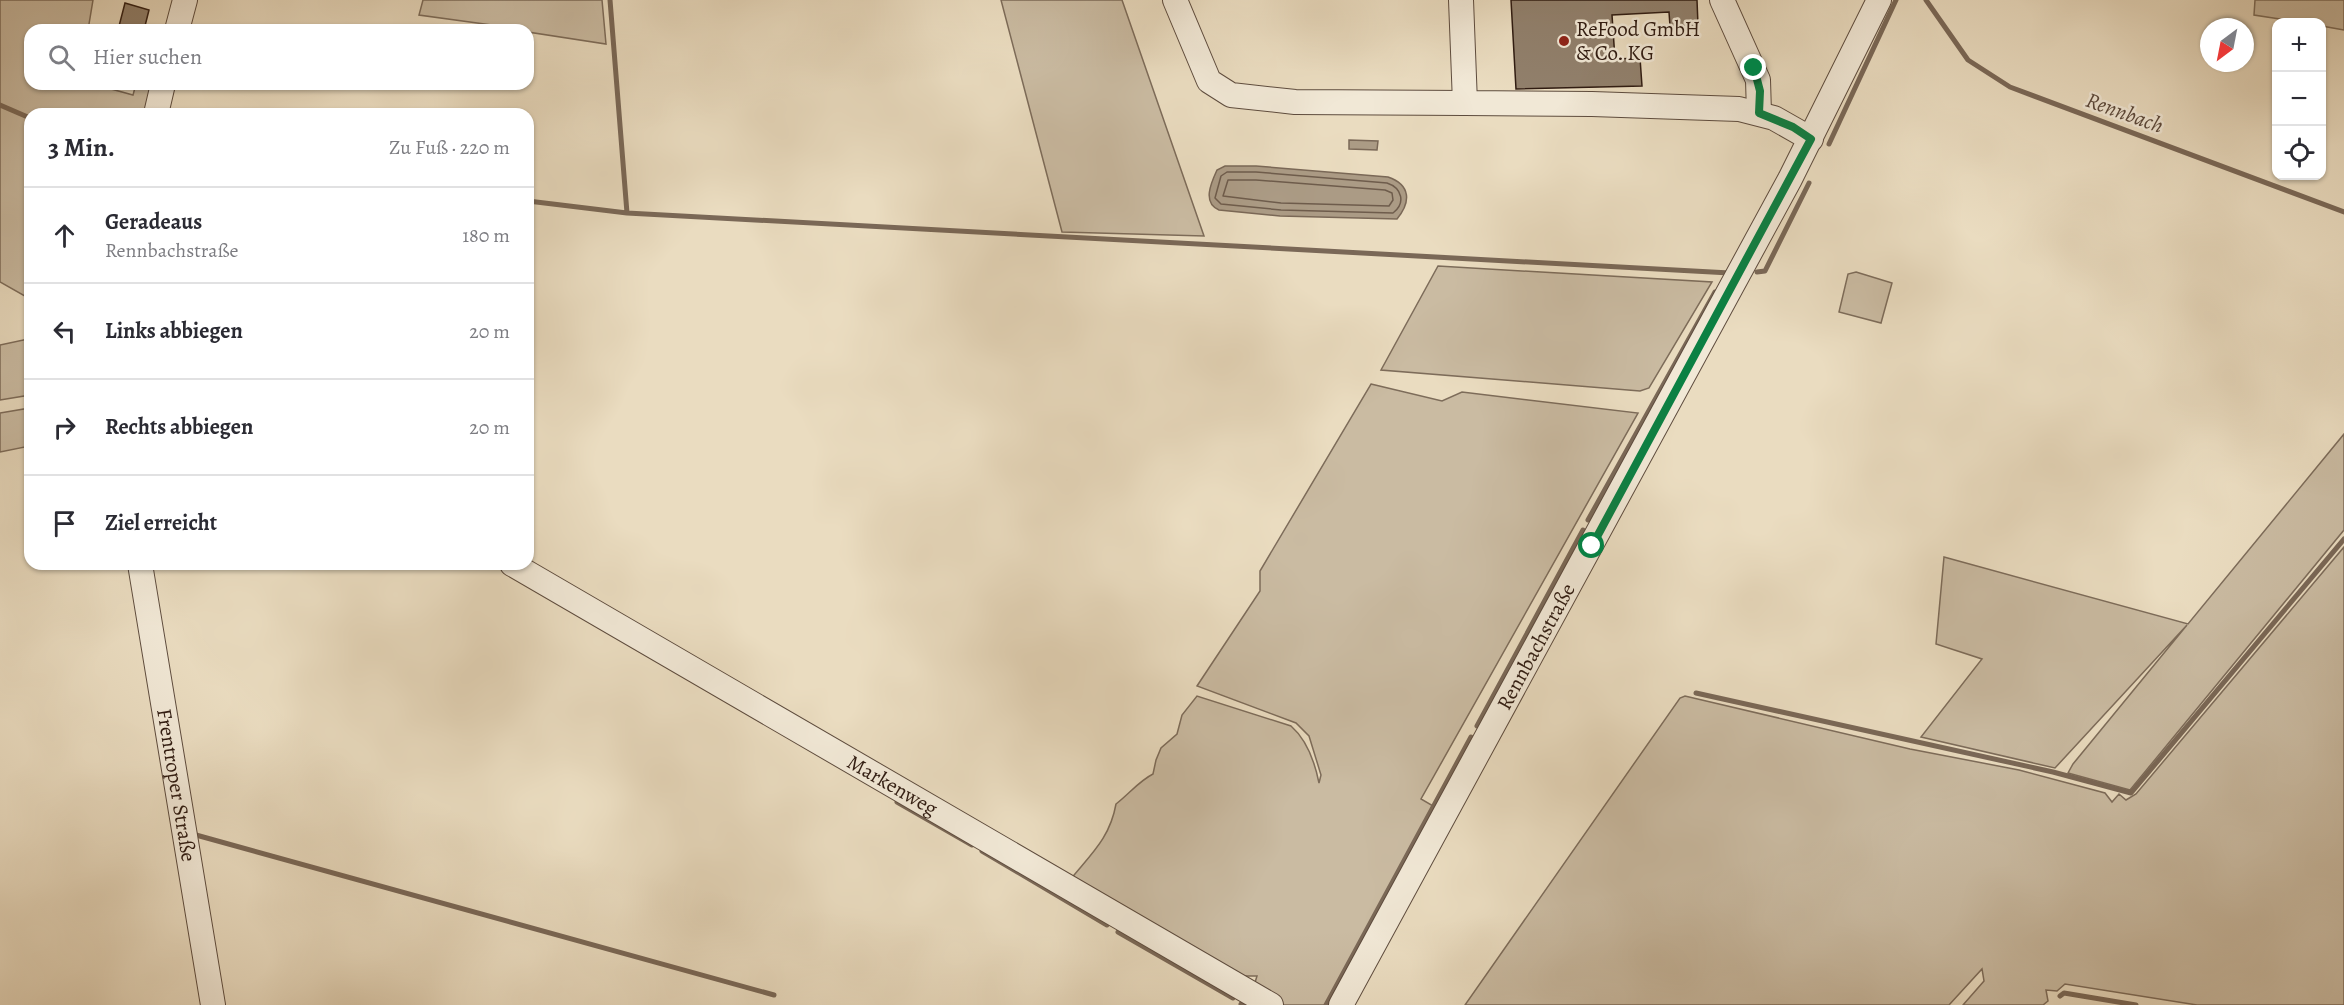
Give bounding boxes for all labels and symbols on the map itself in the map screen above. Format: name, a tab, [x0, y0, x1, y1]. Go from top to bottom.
place label: ReFood GmbH & Co. KG	[1576, 15, 1700, 67]
north arrow	[2200, 18, 2254, 72]
marker: ReFood GmbH & Co. KG	[1557, 34, 1571, 48]
route end	[1740, 54, 1766, 80]
water label: Rennbach	[2082, 85, 2168, 141]
route start	[1578, 532, 1604, 558]
street label: Rennbachstraße	[1490, 578, 1582, 715]
street label: Frentroper Straße	[150, 706, 203, 864]
street label: Markenweg	[842, 748, 943, 823]

